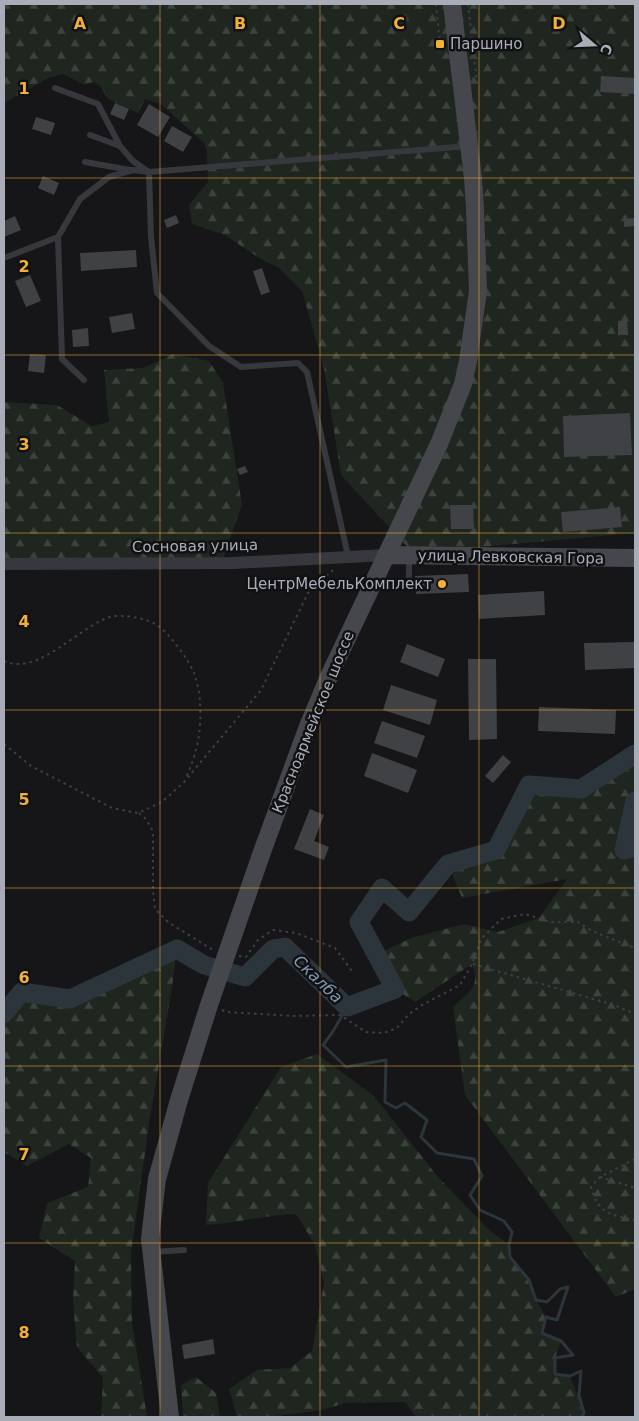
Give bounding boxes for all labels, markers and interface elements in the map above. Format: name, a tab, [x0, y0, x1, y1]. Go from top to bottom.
text: A	[74, 14, 87, 33]
text: B	[234, 14, 246, 33]
text: C	[393, 14, 405, 33]
text: D	[552, 14, 566, 33]
north arrow	[569, 20, 619, 70]
place label: Паршино	[450, 35, 522, 53]
marker: Паршино	[434, 38, 446, 50]
text: С	[597, 42, 616, 57]
text: 1	[18, 79, 30, 98]
text: 2	[18, 257, 30, 276]
text: 3	[18, 435, 30, 454]
street label: Сосновая улица	[132, 536, 258, 556]
street label: улица Левковская Гора	[418, 546, 604, 568]
place label: ЦентрМебельКомплект	[246, 575, 432, 593]
marker: ЦентрМебельКомплект	[436, 578, 448, 590]
text: 4	[18, 612, 30, 631]
street label: Красноармейское шоссе	[268, 628, 358, 816]
text: 5	[18, 790, 30, 809]
water label: Скалба	[290, 951, 346, 1007]
text: 6	[18, 968, 30, 987]
text: 7	[18, 1145, 30, 1164]
text: 8	[18, 1323, 30, 1342]

